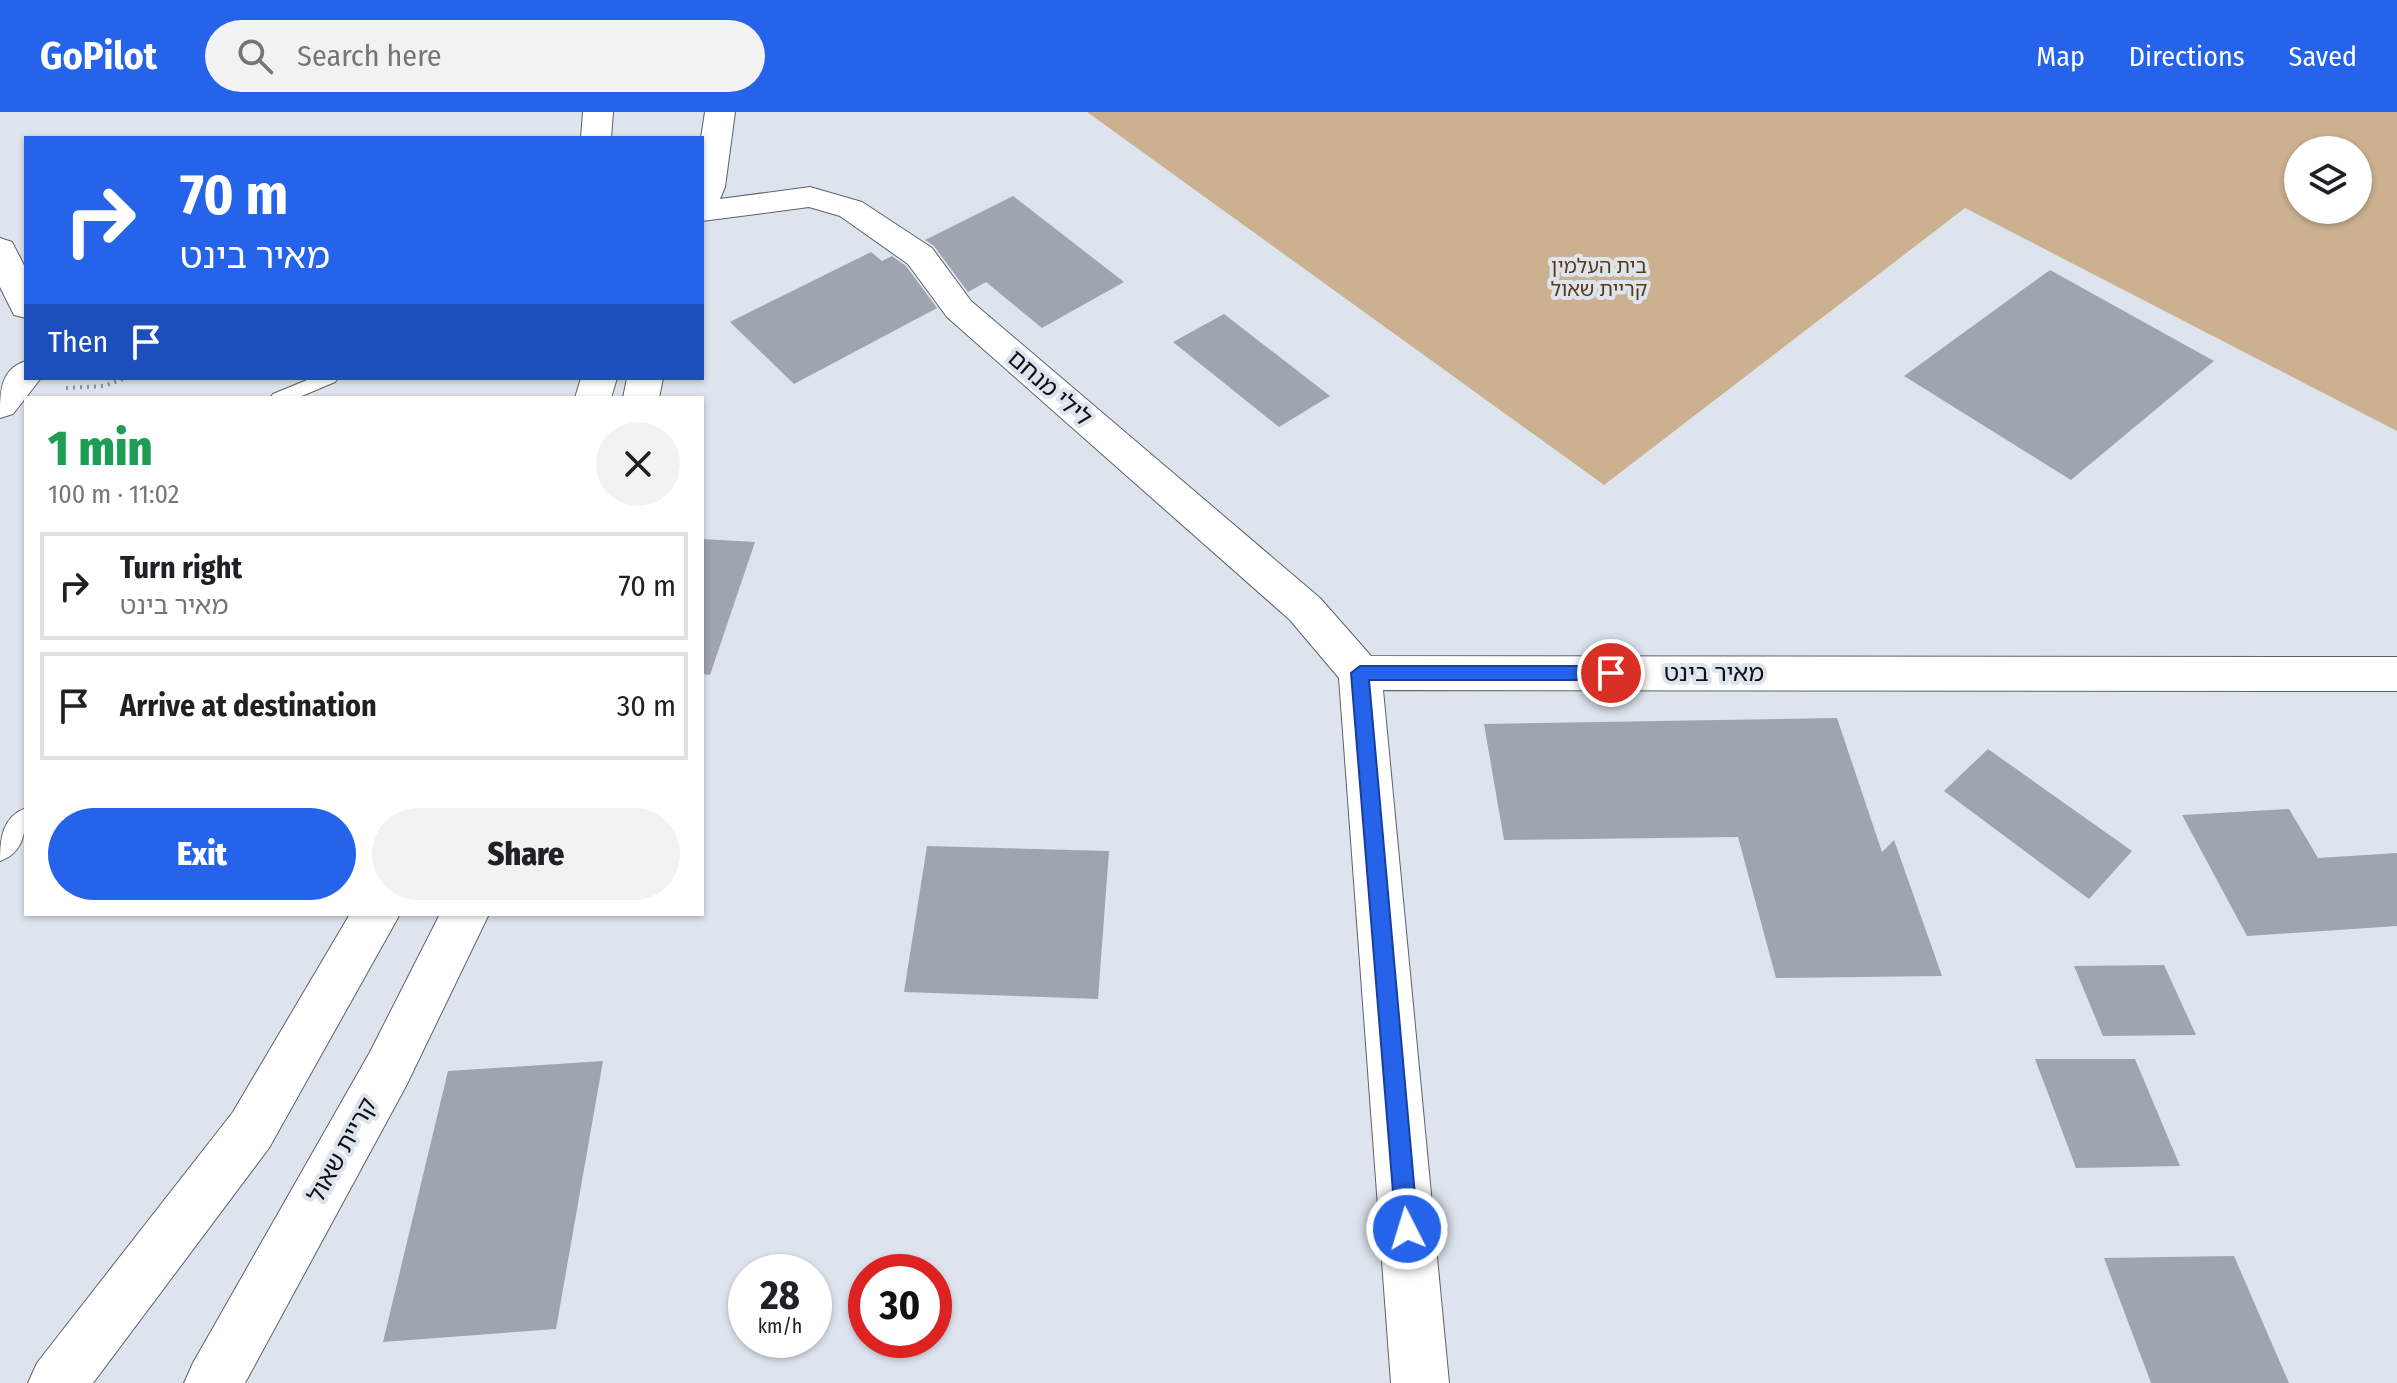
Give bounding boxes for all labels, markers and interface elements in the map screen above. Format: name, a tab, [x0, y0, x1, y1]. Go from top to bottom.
search box	[205, 20, 765, 92]
text: GoPilot	[40, 33, 157, 79]
icon: search	[233, 34, 277, 78]
text: Search here	[297, 38, 442, 74]
text: Map	[2036, 40, 2085, 73]
text: Directions	[2129, 40, 2245, 73]
text: Saved	[2289, 40, 2357, 73]
map controls	[2284, 136, 2372, 224]
button: layers	[2284, 136, 2372, 224]
text: 70 m	[180, 162, 288, 229]
icon: right	[48, 168, 152, 272]
text: מאיר בינט	[180, 234, 330, 278]
park label: בית העלמין קריית שאול	[1551, 254, 1647, 301]
icon: arrive	[124, 320, 168, 364]
text: Then	[48, 324, 108, 360]
street label: לילי מנחם	[1002, 344, 1098, 432]
text: 1 min	[48, 420, 152, 478]
button: close	[596, 422, 680, 506]
text: 100 m · 11:02	[48, 479, 179, 510]
text: Turn right	[120, 550, 242, 586]
icon: right	[52, 564, 96, 608]
text: 70 m	[618, 568, 676, 604]
text: מאיר בינט	[120, 590, 228, 621]
pin	[1577, 639, 1645, 707]
icon: arrive	[1589, 651, 1633, 695]
street label: מאיר בינט	[1664, 659, 1764, 687]
icon: arrive	[52, 684, 96, 728]
text: Arrive at destination	[120, 688, 377, 724]
text: 30 m	[617, 688, 676, 724]
button: Exit	[48, 808, 356, 900]
button: Share	[372, 808, 680, 900]
street label: קריית שאול	[302, 1093, 382, 1207]
position arrow	[1365, 1187, 1449, 1271]
speed limit sign: 30	[848, 1254, 952, 1358]
text: 28	[760, 1272, 800, 1320]
text: km/h	[758, 1314, 802, 1338]

